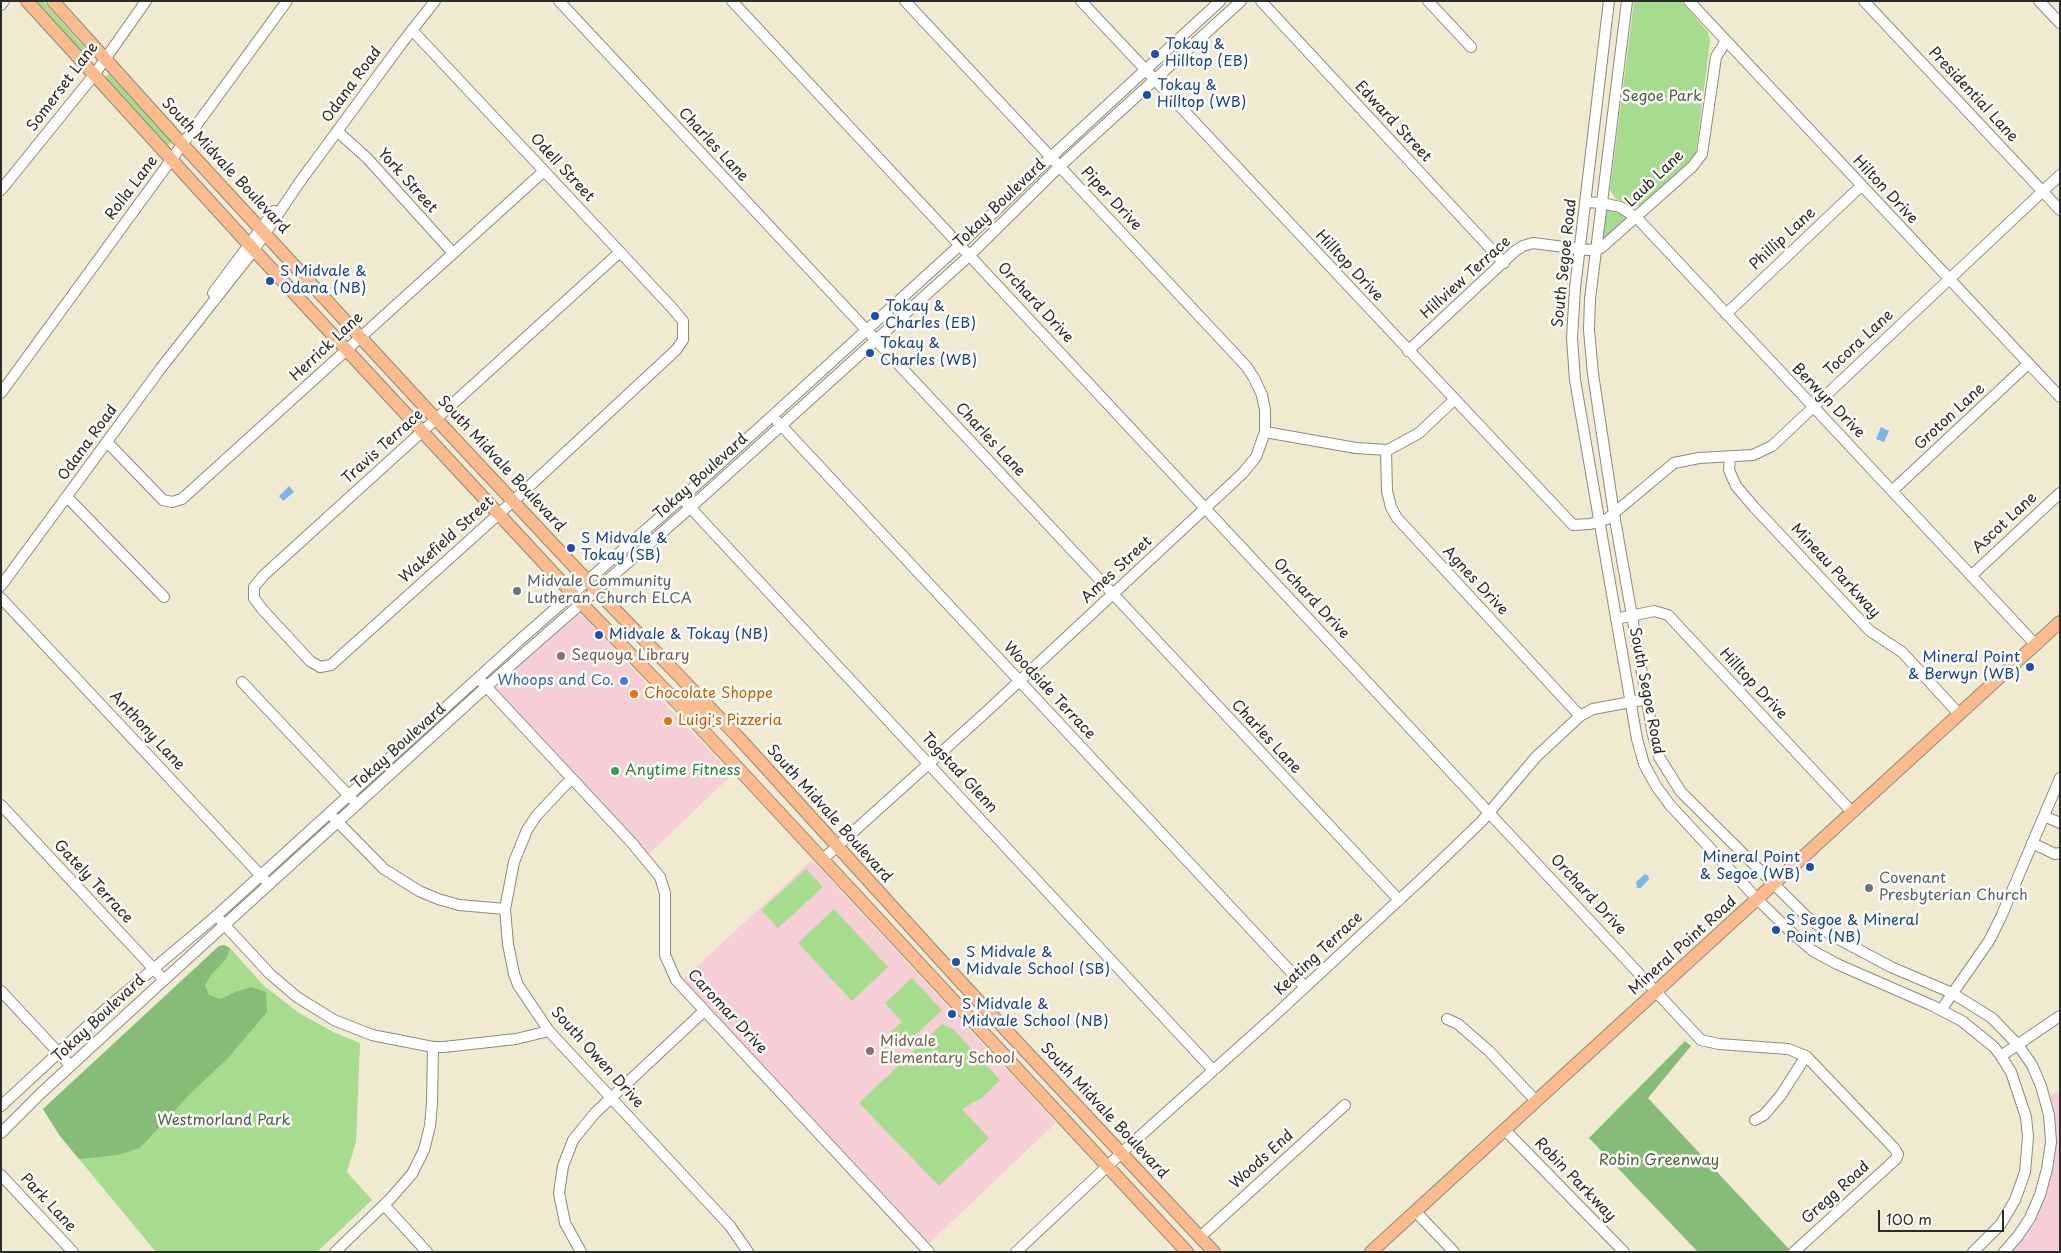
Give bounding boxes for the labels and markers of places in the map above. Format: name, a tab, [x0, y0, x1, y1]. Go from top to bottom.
place label: Tokay & Hilltop (EB)	[1165, 36, 1248, 71]
marker: Tokay & Hilltop (EB)	[1149, 48, 1161, 60]
place label: Tokay & Hilltop (WB)	[1157, 77, 1246, 112]
marker: Tokay & Hilltop (WB)	[1141, 89, 1153, 101]
place label: S Midvale & Odana (NB)	[280, 263, 367, 298]
marker: S Midvale & Odana (NB)	[264, 275, 276, 287]
place label: Tokay & Charles (EB)	[885, 298, 976, 333]
marker: Tokay & Charles (EB)	[869, 310, 881, 322]
place label: Tokay & Charles (WB)	[880, 335, 977, 370]
marker: Tokay & Charles (WB)	[864, 347, 876, 359]
place label: S Midvale & Tokay (SB)	[581, 530, 668, 565]
marker: S Midvale & Tokay (SB)	[565, 542, 577, 554]
place label: Midvale Community Lutheran Church ELCA	[527, 573, 692, 608]
marker: Midvale Community Lutheran Church ELCA	[511, 585, 523, 597]
place label: Midvale & Tokay (NB)	[609, 626, 768, 644]
marker: Midvale & Tokay (NB)	[593, 629, 605, 641]
place label: Sequoya Library	[571, 647, 690, 665]
place label: Mineral Point & Berwyn (WB)	[1908, 649, 2020, 684]
marker: Sequoya Library	[555, 650, 567, 662]
marker: Mineral Point & Berwyn (WB)	[2024, 661, 2036, 673]
place label: Whoops and Co.	[497, 672, 614, 690]
marker: Whoops and Co.	[618, 675, 630, 687]
place label: Chocolate Shoppe	[644, 685, 773, 703]
marker: Chocolate Shoppe	[628, 688, 640, 700]
place label: Luigi's Pizzeria	[678, 712, 782, 730]
marker: Luigi's Pizzeria	[662, 715, 674, 727]
place label: Anytime Fitness	[625, 762, 740, 780]
marker: Anytime Fitness	[609, 765, 621, 777]
place label: Mineral Point & Segoe (WB)	[1700, 849, 1800, 884]
marker: Mineral Point & Segoe (WB)	[1804, 861, 1816, 873]
place label: Covenant Presbyterian Church	[1879, 870, 2028, 905]
marker: Covenant Presbyterian Church	[1863, 882, 1875, 894]
place label: S Segoe & Mineral Point (NB)	[1786, 912, 1919, 947]
marker: S Segoe & Mineral Point (NB)	[1770, 924, 1782, 936]
place label: S Midvale & Midvale School (SB)	[966, 944, 1110, 979]
marker: S Midvale & Midvale School (SB)	[950, 956, 962, 968]
place label: S Midvale & Midvale School (NB)	[962, 996, 1109, 1031]
marker: S Midvale & Midvale School (NB)	[946, 1008, 958, 1020]
place label: Midvale Elementary School	[880, 1033, 1015, 1068]
marker: Midvale Elementary School	[864, 1045, 876, 1057]

